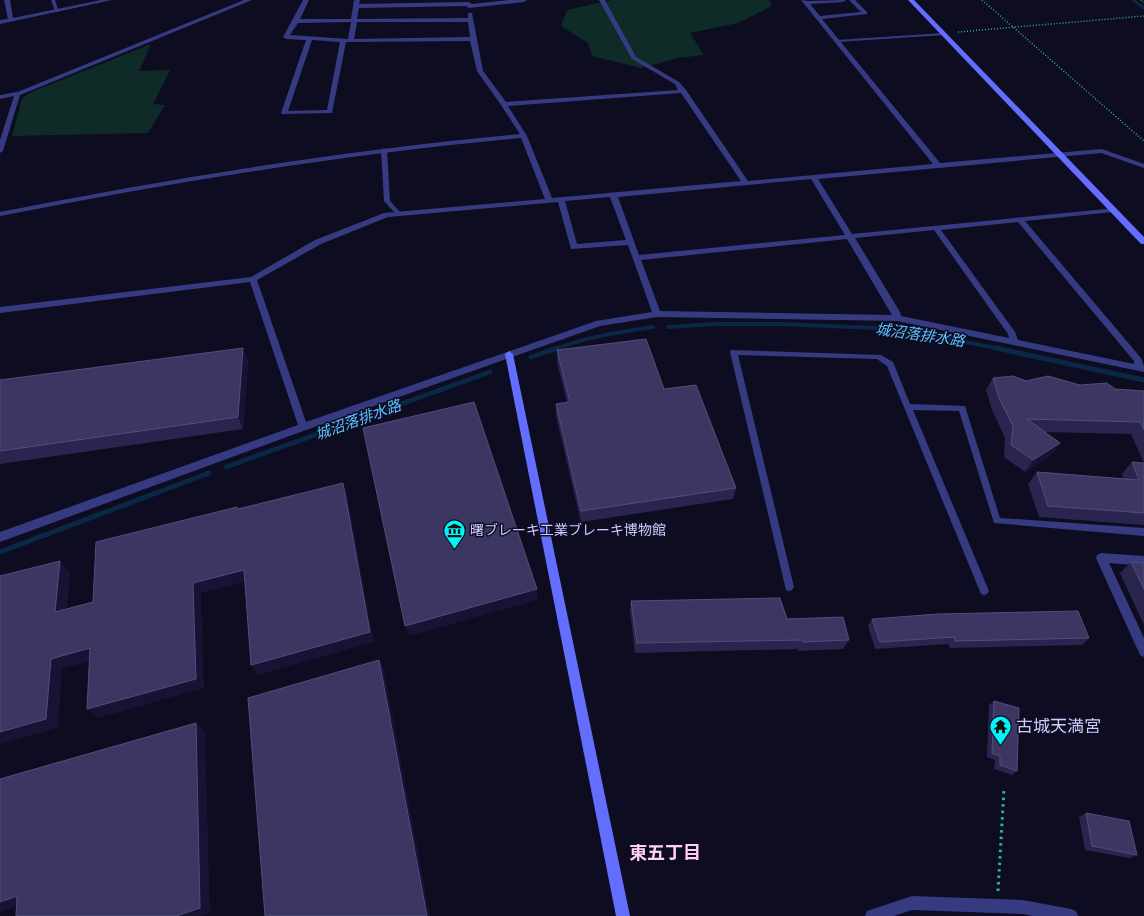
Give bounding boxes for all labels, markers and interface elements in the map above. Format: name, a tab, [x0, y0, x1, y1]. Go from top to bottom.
water label: 城沼落排水路	[874, 320, 968, 350]
water label: 城沼落排水路	[313, 395, 405, 444]
museum icon: 曙ブレーキ工業ブレーキ博物館	[442, 517, 468, 550]
place label: 曙ブレーキ工業ブレーキ博物館	[470, 522, 666, 538]
temple icon: 古城天満宮	[988, 713, 1014, 746]
place label: 古城天満宮	[1016, 716, 1101, 736]
district label: 東五丁目	[629, 842, 701, 863]

